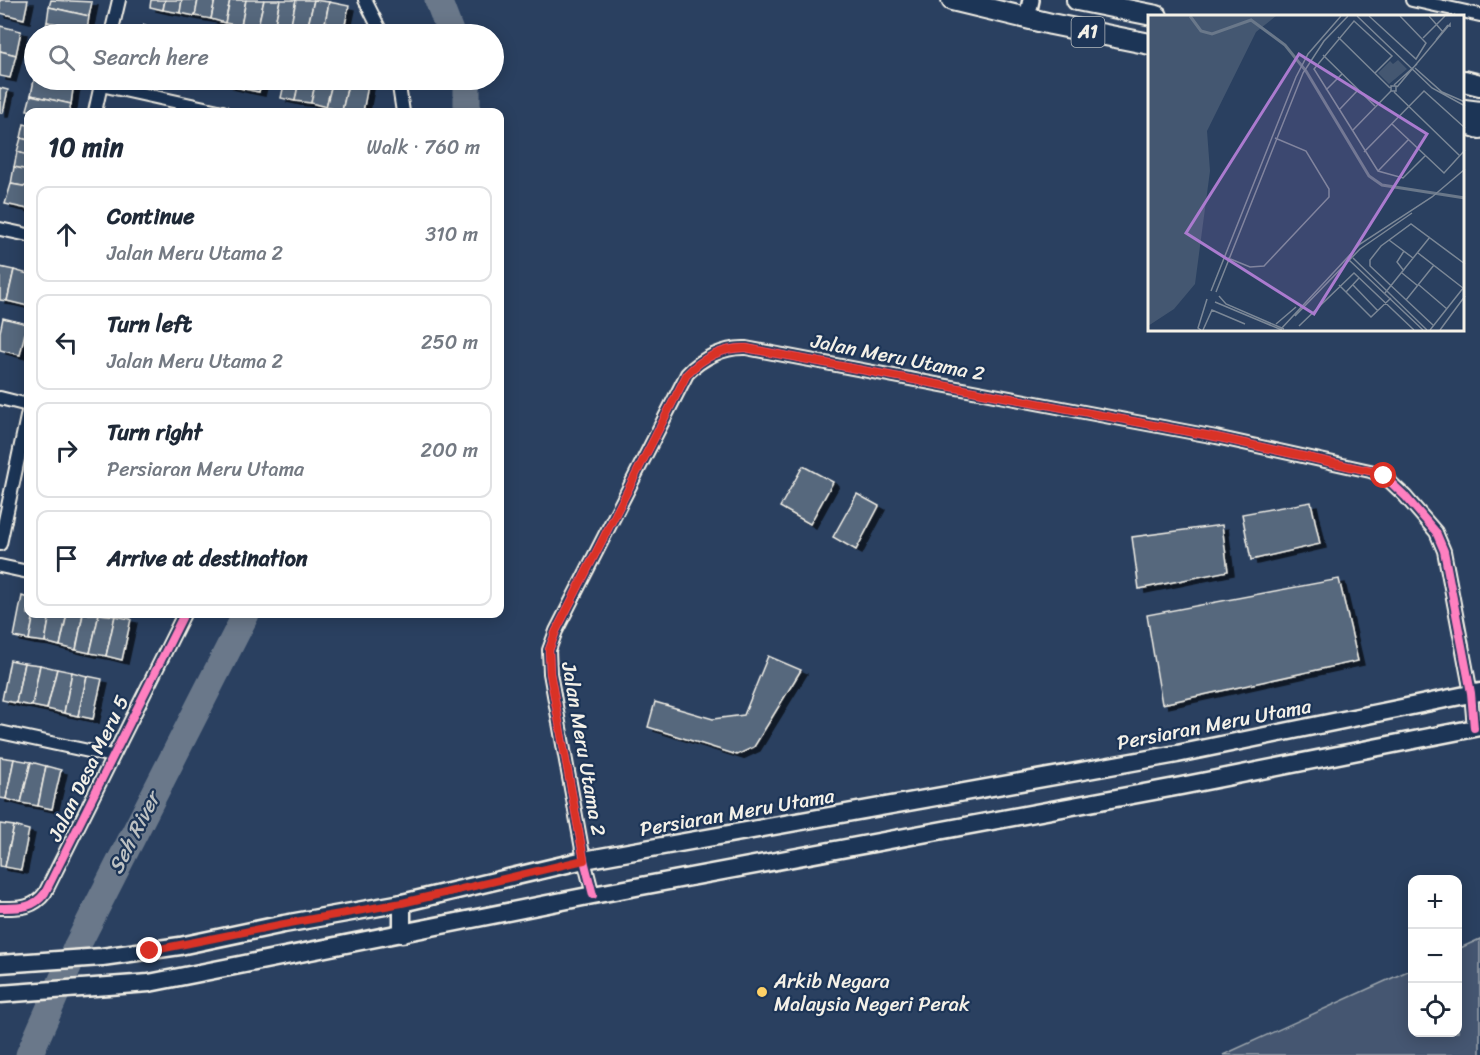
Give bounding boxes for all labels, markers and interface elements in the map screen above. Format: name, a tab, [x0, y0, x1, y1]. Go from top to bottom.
inset map	[1148, 15, 1465, 332]
road number: A1	[1072, 17, 1104, 47]
search box	[24, 24, 504, 90]
text: Search here	[93, 38, 209, 77]
icon: search	[45, 41, 78, 74]
text: 10 min	[48, 124, 124, 170]
text: Walk · 760 m	[366, 130, 480, 165]
text: Continue	[107, 197, 195, 236]
text: 310 m	[425, 217, 478, 252]
icon: ahead	[50, 218, 83, 251]
text: Jalan Meru Utama 2	[107, 236, 283, 271]
text: Turn left	[107, 305, 192, 344]
street label: Jalan Meru Utama 2	[807, 323, 988, 392]
text: 250 m	[421, 325, 478, 360]
icon: left	[50, 326, 83, 359]
text: Jalan Meru Utama 2	[107, 344, 283, 379]
text: Turn right	[107, 413, 202, 452]
text: 200 m	[421, 433, 478, 468]
icon: right	[50, 434, 83, 467]
text: Persiaran Meru Utama	[107, 452, 304, 487]
route start	[1370, 462, 1396, 488]
text: Arrive at destination	[107, 539, 308, 578]
icon: arrive	[50, 542, 83, 575]
street label: Jalan Meru Utama 2	[551, 658, 616, 839]
street label: Persiaran Meru Utama	[1114, 688, 1315, 760]
street label: Jalan Desa Meru 5	[37, 689, 139, 848]
street label: Persiaran Meru Utama	[637, 778, 838, 847]
water label: Seh River	[97, 782, 172, 881]
map controls	[1408, 875, 1462, 1037]
button: +	[1408, 875, 1462, 929]
button: −	[1408, 929, 1462, 983]
route end	[136, 937, 162, 963]
place label: Arkib Negara Malaysia Negeri Perak	[773, 964, 970, 1022]
button: locate	[1408, 983, 1462, 1037]
marker: Arkib Negara Malaysia Negeri Perak	[755, 985, 769, 999]

